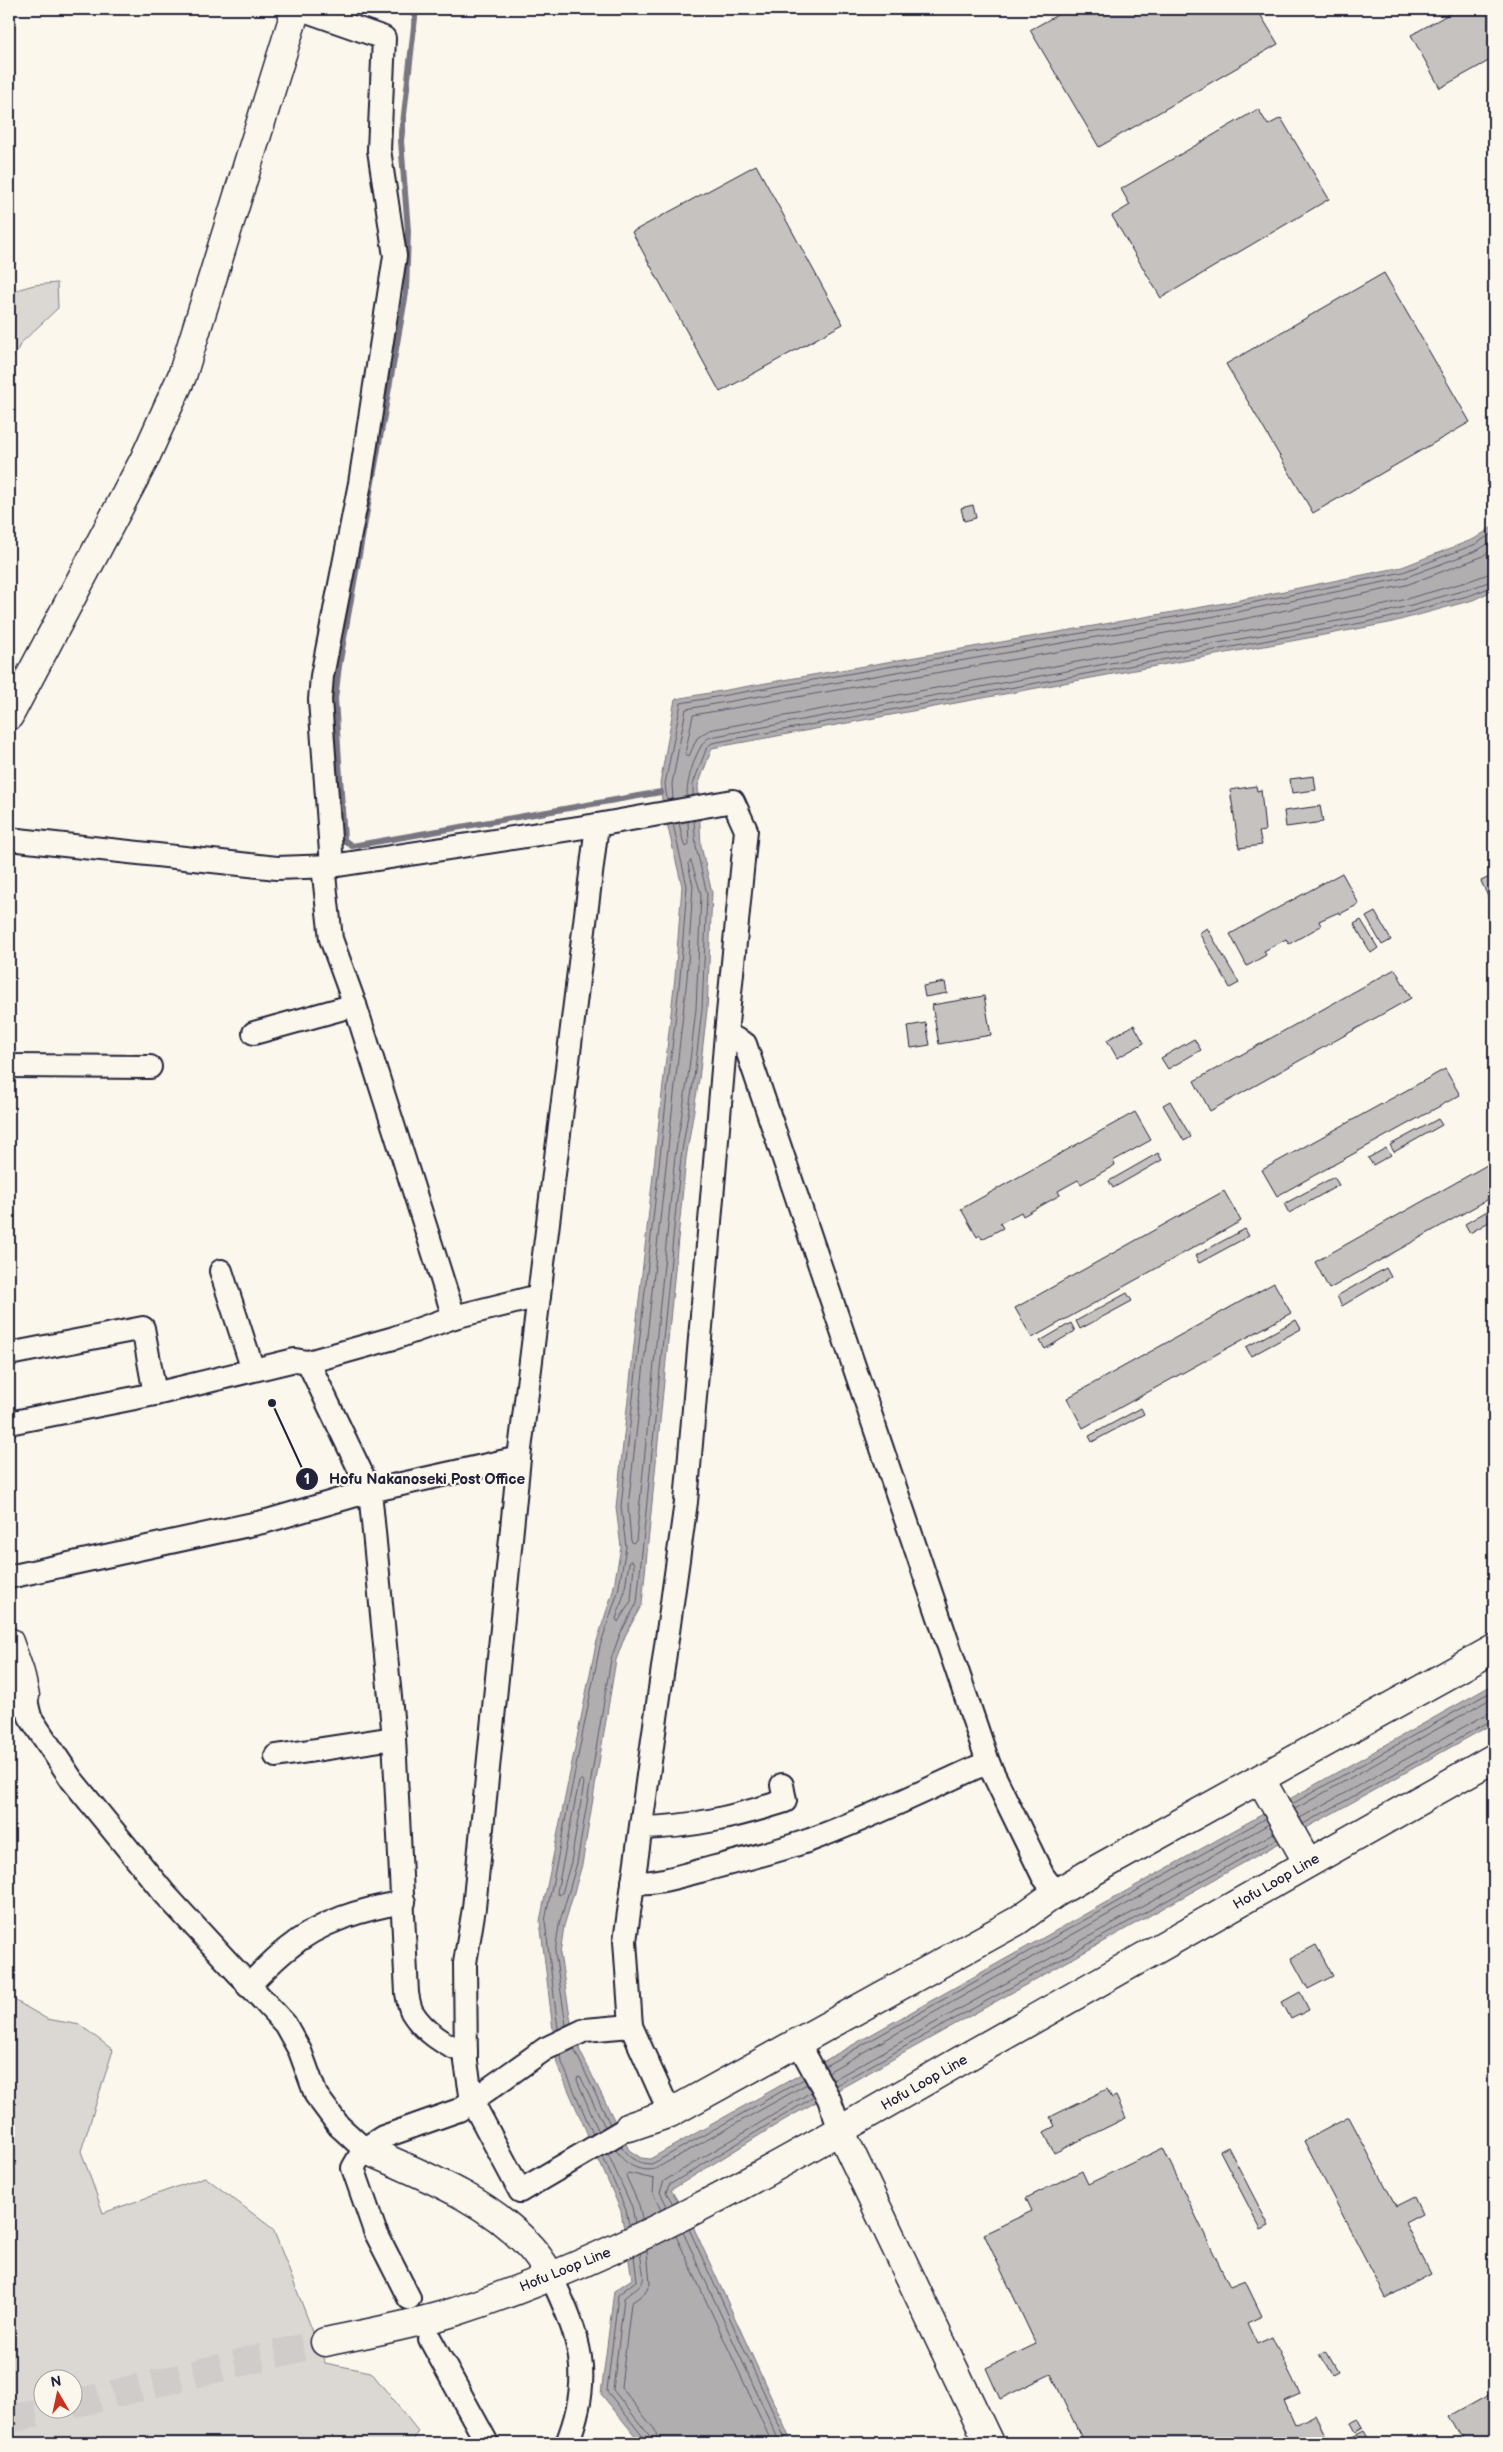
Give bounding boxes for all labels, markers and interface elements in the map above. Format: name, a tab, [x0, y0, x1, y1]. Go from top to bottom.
callout: Hofu Nakanoseki Post Office	[294, 1464, 535, 1494]
text: 1	[304, 1470, 310, 1489]
text: Hofu Nakanoseki Post Office	[329, 1470, 525, 1489]
street label: Hofu Loop Line	[1230, 1850, 1322, 1913]
street label: Hofu Loop Line	[878, 2051, 970, 2114]
street label: Hofu Loop Line	[517, 2243, 613, 2295]
north arrow	[32, 2370, 82, 2420]
text: N	[50, 2372, 63, 2391]

